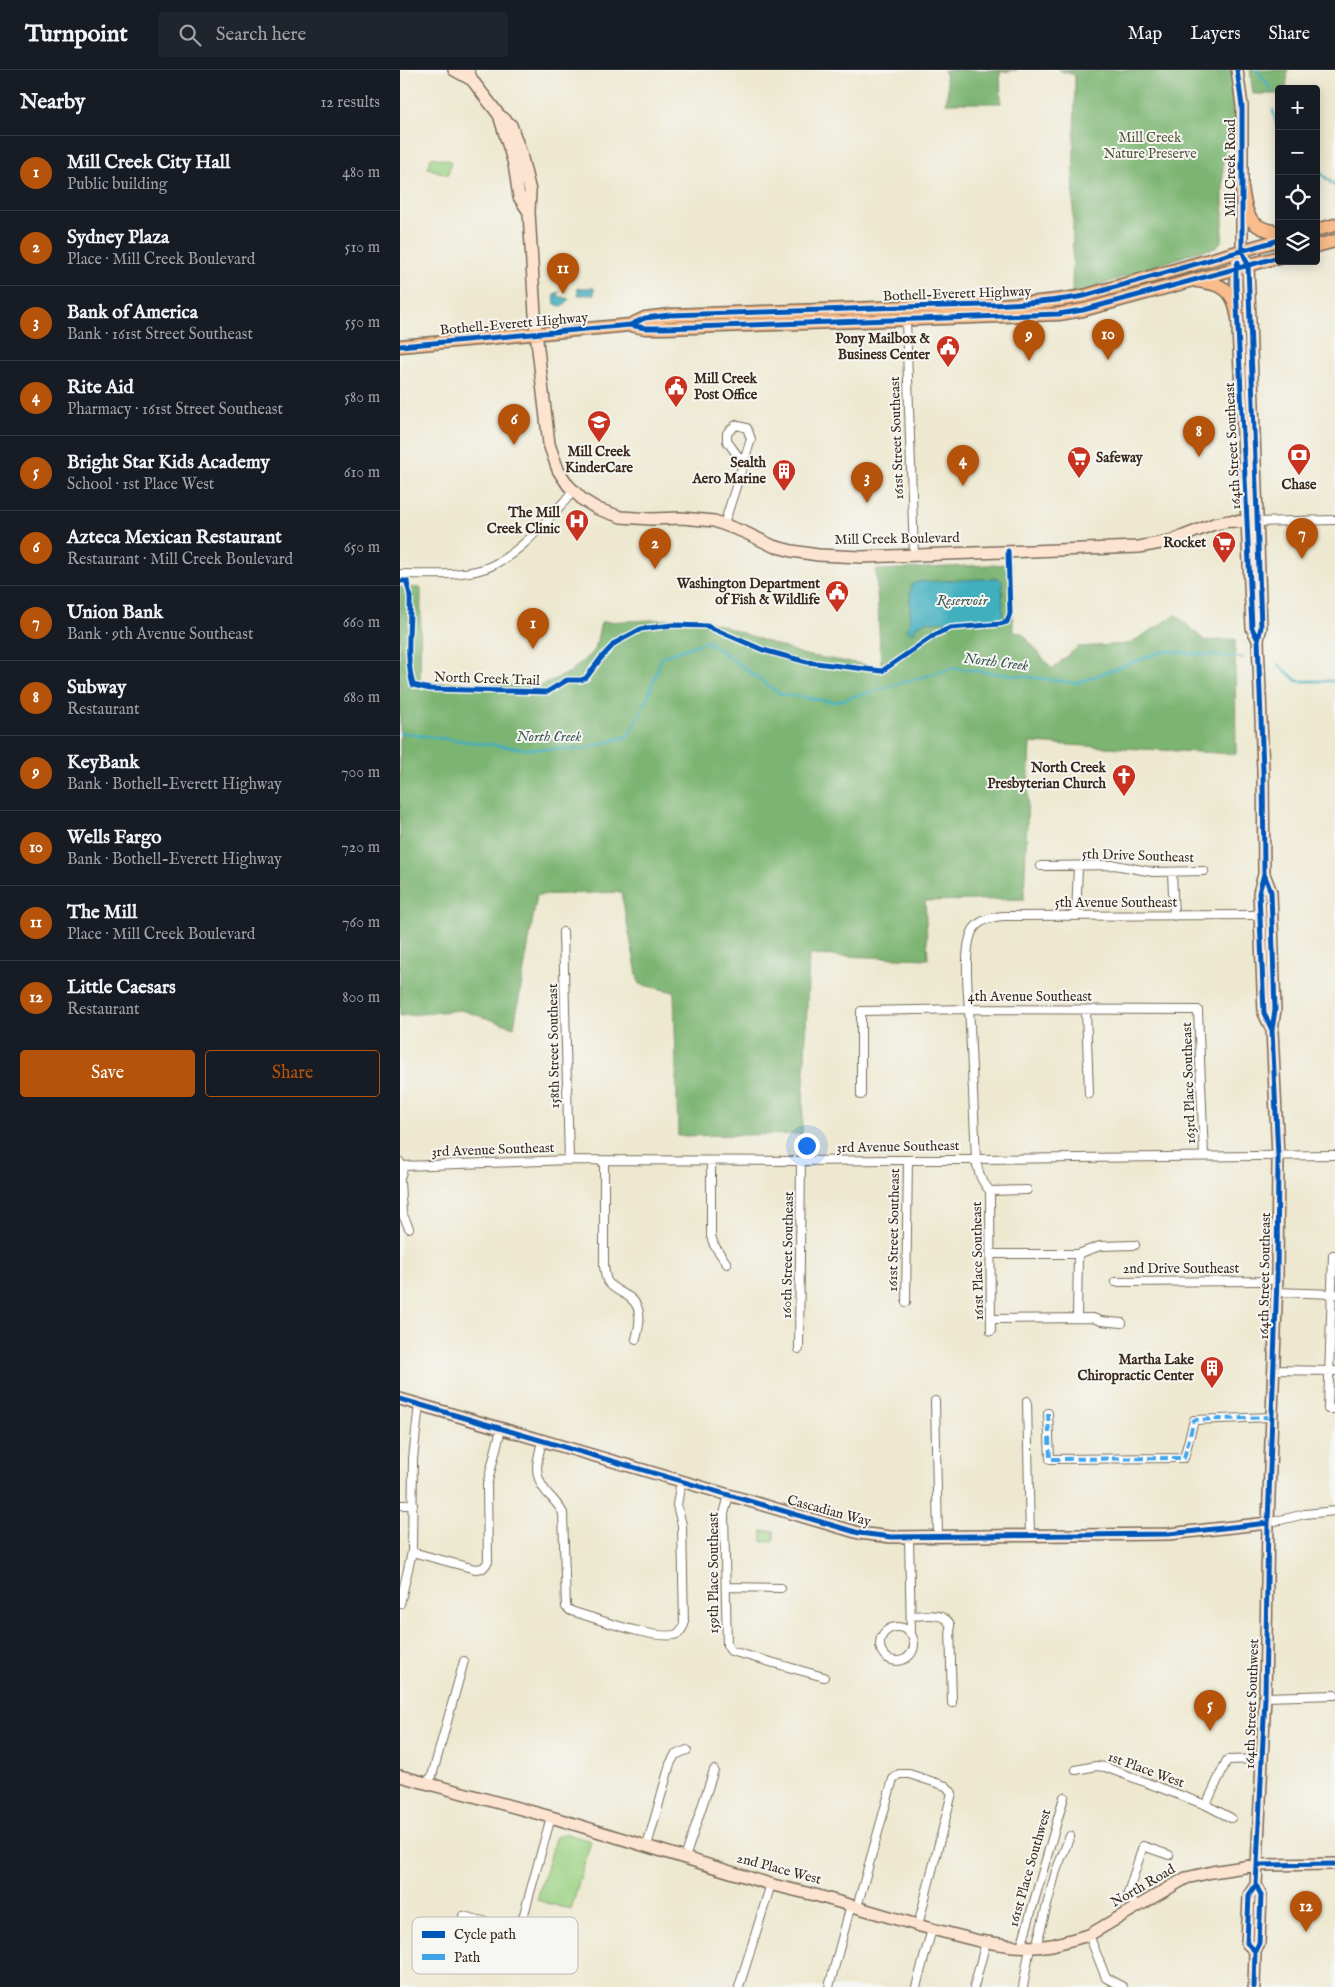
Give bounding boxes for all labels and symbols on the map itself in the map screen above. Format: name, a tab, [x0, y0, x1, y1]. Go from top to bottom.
street label: Mill Creek Road	[1222, 119, 1240, 217]
park label: Mill Creek Nature Preserve	[1103, 129, 1197, 163]
pin: 11	[547, 253, 579, 294]
street label: Bothell-Everett Highway	[882, 282, 1032, 306]
street label: Bothell-Everett Highway	[439, 309, 589, 339]
pin: 10	[1092, 319, 1124, 360]
pin: 9	[1013, 320, 1045, 361]
place label: Pony Mailbox & Business Center	[835, 330, 931, 364]
public building icon: Pony Mailbox & Business Center	[935, 334, 961, 368]
place label: Mill Creek Post Office	[694, 370, 758, 404]
public building icon: Mill Creek Post Office	[663, 374, 689, 408]
street label: 161st Street Southeast	[886, 376, 908, 500]
street label: 164th Street Southeast	[1221, 382, 1245, 510]
pin: 6	[498, 404, 530, 445]
school or university icon: Mill Creek KinderCare	[586, 409, 612, 443]
pin: 8	[1183, 416, 1215, 457]
bank icon: Chase	[1286, 442, 1312, 476]
place label: Mill Creek KinderCare	[565, 443, 634, 477]
pin: 4	[947, 445, 979, 486]
supermarket icon: Safeway	[1066, 445, 1092, 479]
place label: Safeway	[1096, 449, 1144, 467]
place label: Sealth Aero Marine	[691, 454, 767, 488]
building icon: Sealth Aero Marine	[771, 458, 797, 492]
pin: 3	[851, 462, 883, 503]
place label: Chase	[1282, 476, 1317, 494]
place label: The Mill Creek Clinic	[487, 504, 561, 538]
hospital icon: The Mill Creek Clinic	[564, 508, 590, 542]
pin: 7	[1286, 518, 1318, 559]
pin: 2	[639, 528, 671, 569]
street label: Mill Creek Boulevard	[834, 529, 960, 549]
supermarket icon: Rocket	[1211, 530, 1237, 564]
place label: Rocket	[1163, 534, 1206, 552]
place label: Washington Department of Fish & Wildlife	[676, 575, 821, 609]
public building icon: Washington Department of Fish & Wildlife	[824, 579, 850, 613]
water label: Reservoir	[936, 591, 988, 610]
pin: 1	[517, 608, 549, 649]
water label: North Creek	[962, 649, 1030, 675]
street label: North Creek Trail	[434, 668, 540, 690]
water label: North Creek	[516, 727, 582, 746]
place label: North Creek Presbyterian Church	[987, 759, 1107, 793]
church icon: North Creek Presbyterian Church	[1111, 763, 1137, 797]
street label: 5th Drive Southeast	[1082, 845, 1195, 867]
street label: 5th Avenue Southeast	[1055, 894, 1177, 912]
street label: 158th Street Southeast	[544, 983, 564, 1109]
street label: 4th Avenue Southeast	[968, 988, 1092, 1006]
street label: 163rd Place Southeast	[1178, 1022, 1200, 1144]
your location	[794, 1133, 820, 1159]
street label: 3rd Avenue Southeast	[836, 1137, 960, 1157]
street label: 3rd Avenue Southeast	[431, 1139, 555, 1161]
street label: 161st Street Southeast	[884, 1168, 904, 1292]
street label: 160th Street Southeast	[778, 1191, 798, 1319]
street label: 161st Place Southeast	[968, 1201, 988, 1321]
street label: 164th Street Southeast	[1255, 1212, 1275, 1340]
street label: 2nd Drive Southeast	[1123, 1260, 1239, 1278]
place label: Martha Lake Chiropractic Center	[1078, 1351, 1195, 1385]
building icon: Martha Lake Chiropractic Center	[1199, 1355, 1225, 1389]
street label: Cascadian Way	[785, 1491, 873, 1531]
street label: 159th Place Southeast	[705, 1512, 723, 1634]
street label: 164th Street Southwest	[1241, 1638, 1263, 1769]
pin: 5	[1194, 1690, 1226, 1731]
street label: 1st Place West	[1105, 1748, 1187, 1792]
street label: 161st Place Southwest	[1005, 1807, 1055, 1929]
street label: 2nd Place West	[735, 1849, 823, 1889]
street label: North Road	[1108, 1860, 1179, 1912]
pin: 12	[1290, 1891, 1322, 1932]
legend	[412, 1917, 578, 1974]
text: Cycle path	[454, 1926, 516, 1944]
text: Path	[454, 1949, 481, 1967]

